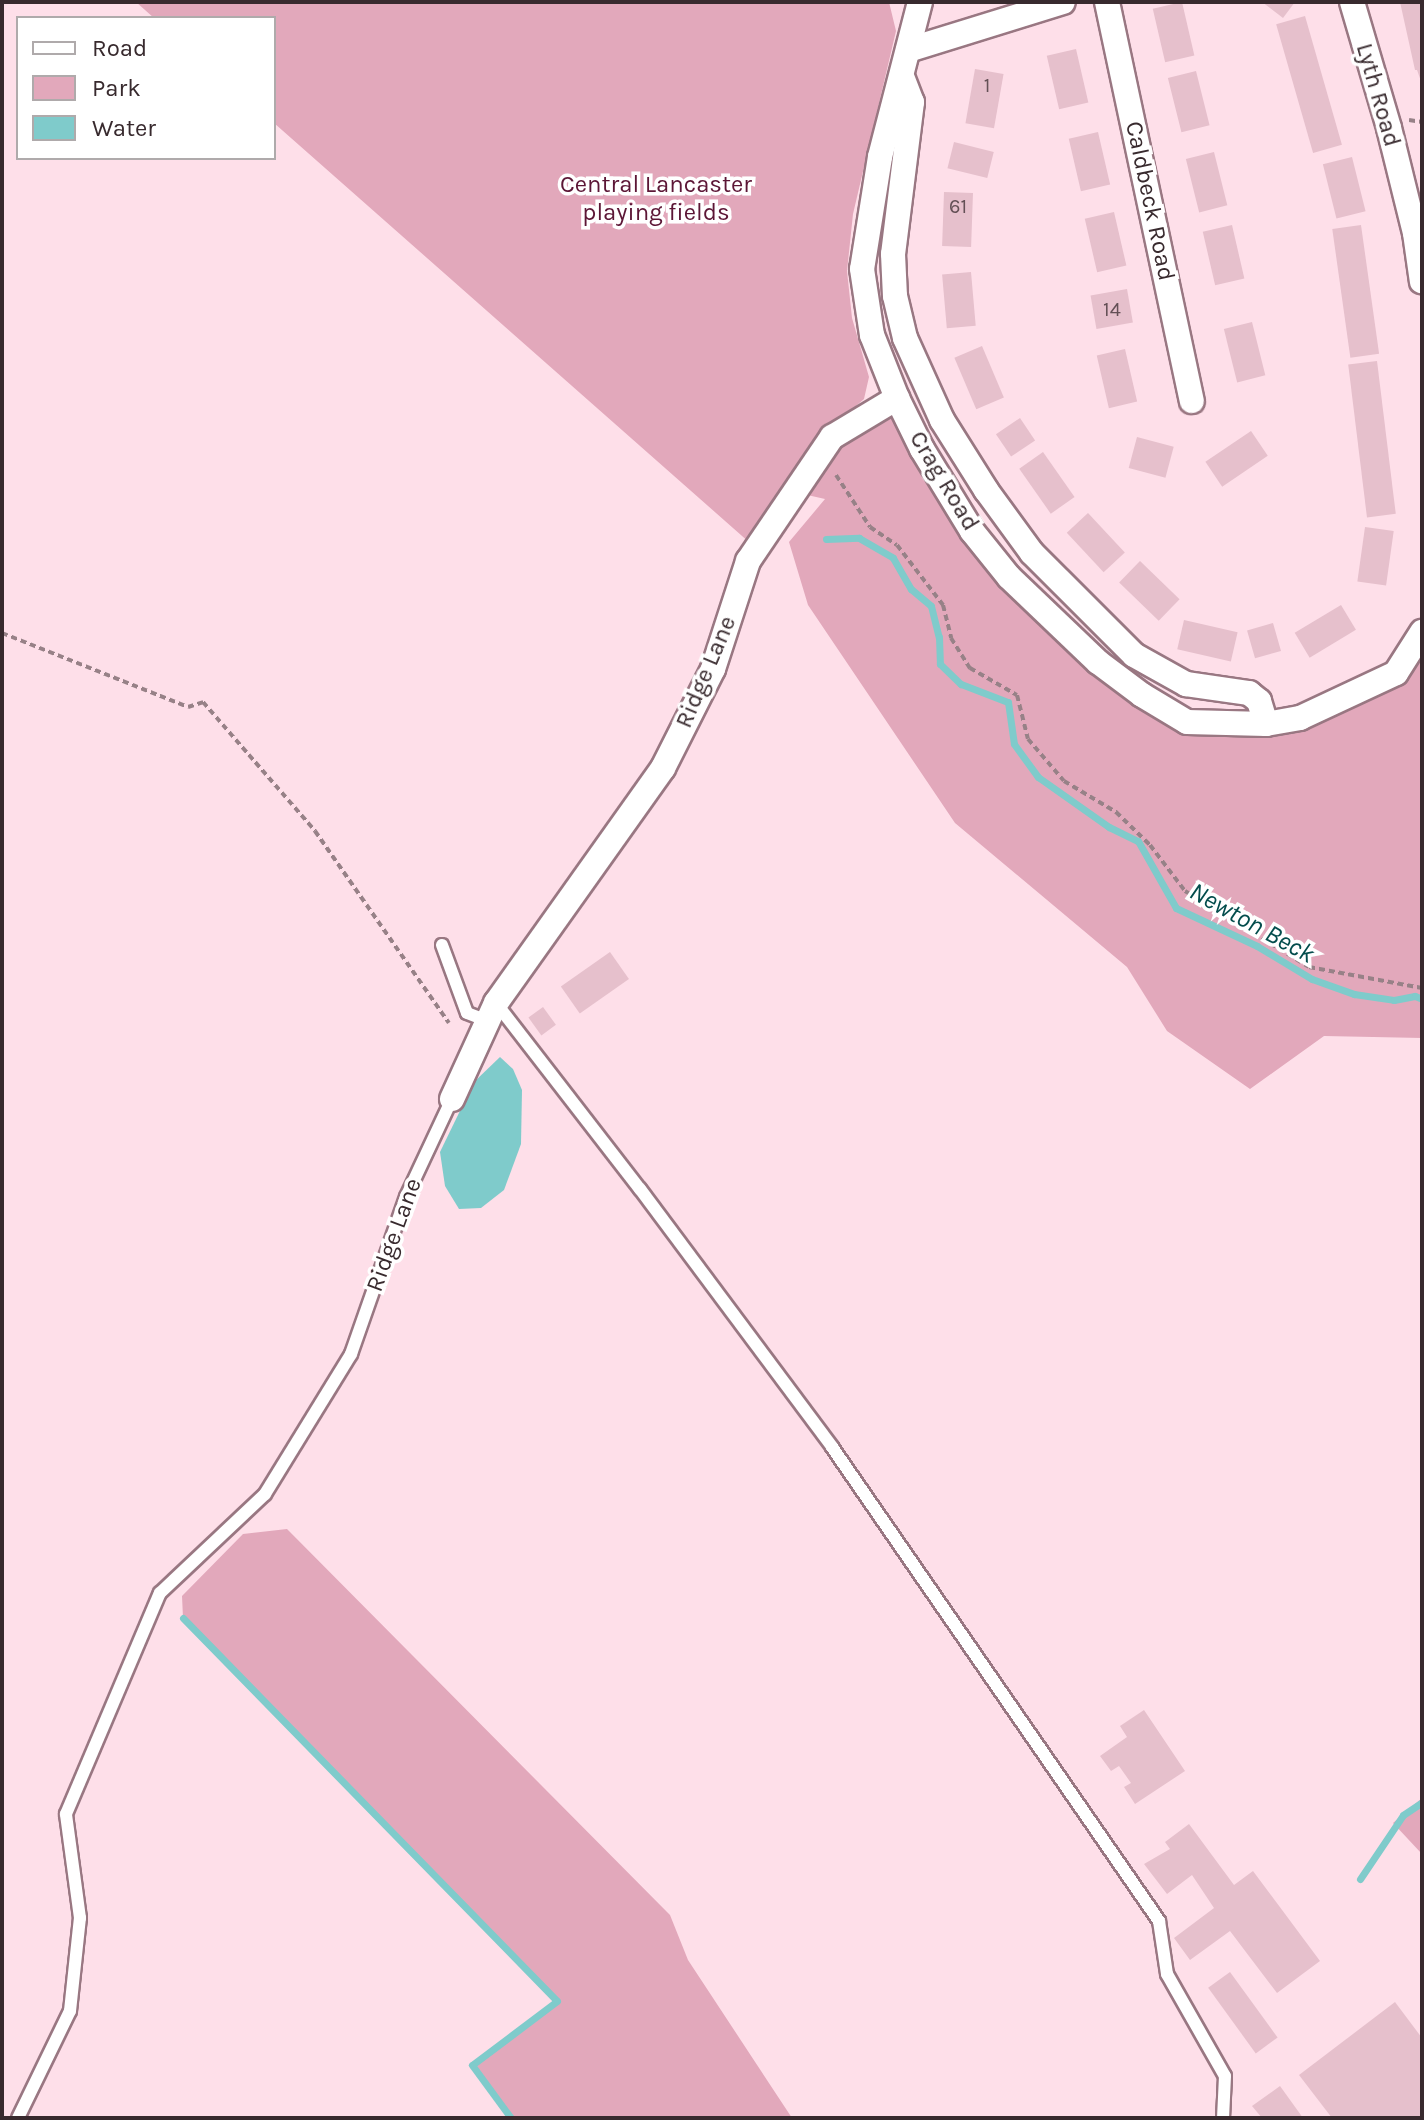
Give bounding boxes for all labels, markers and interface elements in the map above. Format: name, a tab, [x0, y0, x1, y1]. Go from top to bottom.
legend	[16, 16, 276, 160]
text: Road	[92, 34, 147, 62]
street label: Lyth Road	[1350, 40, 1406, 150]
house number: 1	[984, 73, 990, 97]
text: Park	[92, 74, 141, 102]
text: Water	[92, 114, 156, 142]
street label: Caldbeck Road	[1119, 119, 1181, 283]
park label: Central Lancaster playing fields	[560, 171, 752, 227]
house number: 61	[949, 194, 967, 218]
house number: 14	[1103, 297, 1121, 321]
street label: Crag Road	[903, 426, 985, 536]
street label: Ridge Lane	[670, 612, 742, 732]
water label: Newton Beck	[1184, 876, 1320, 970]
street label: Ridge Lane	[360, 1174, 428, 1296]

